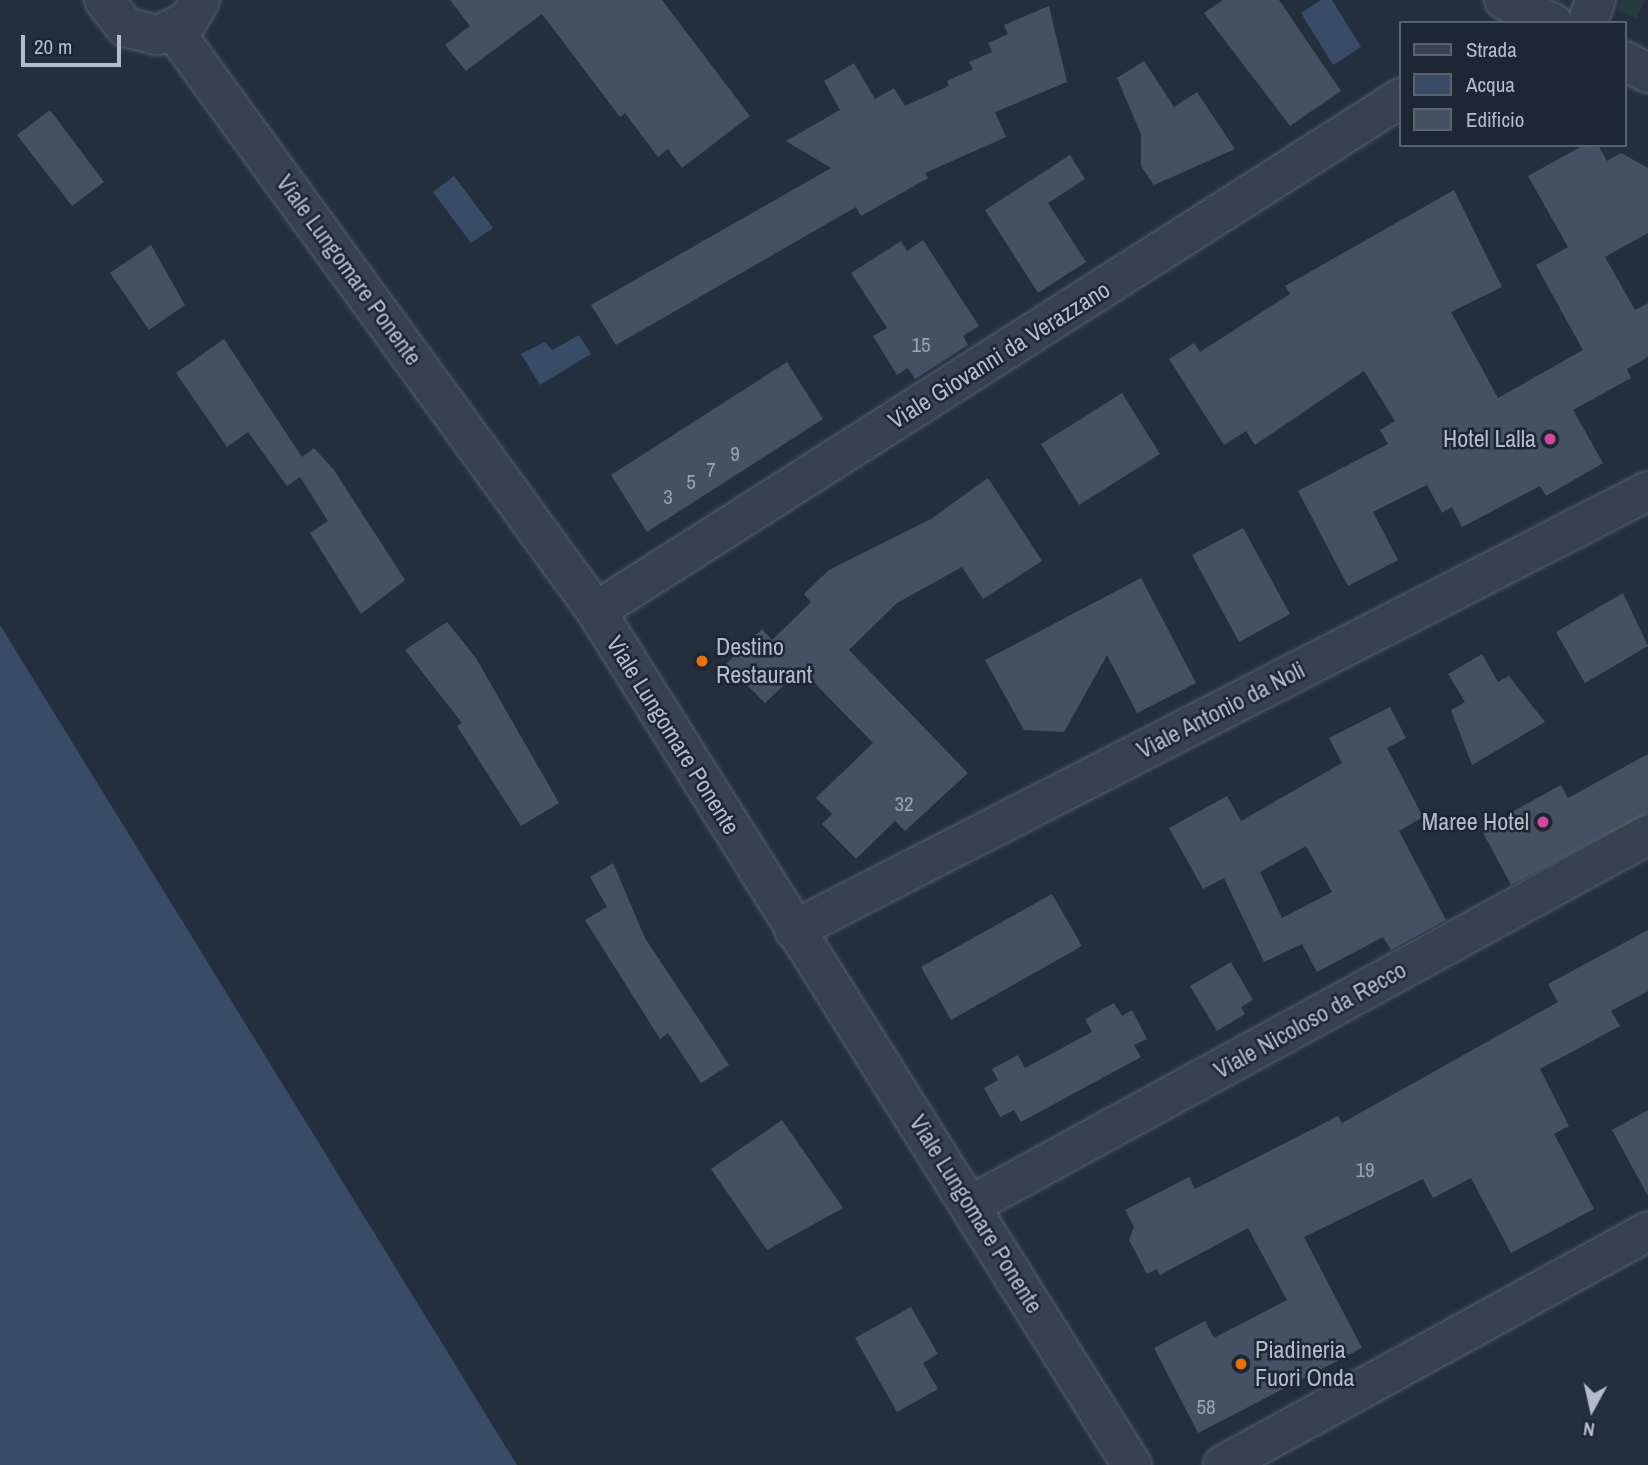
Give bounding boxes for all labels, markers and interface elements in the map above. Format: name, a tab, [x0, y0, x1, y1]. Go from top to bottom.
scale bar	[24, 21, 124, 65]
legend	[1400, 21, 1627, 147]
text: 20 m	[34, 32, 72, 61]
text: Strada	[1466, 35, 1517, 64]
text: Acqua	[1466, 70, 1515, 99]
text: Edificio	[1466, 105, 1524, 134]
street label: Viale Lungomare Ponente	[270, 169, 428, 371]
street label: Viale Giovanni da Verazzano	[883, 275, 1115, 435]
house number: 15	[911, 332, 931, 358]
place label: Hotel Lalla	[1443, 425, 1536, 453]
marker: Hotel Lalla	[1542, 431, 1558, 447]
house number: 9	[730, 441, 740, 467]
house number: 7	[706, 457, 716, 483]
house number: 5	[686, 469, 696, 495]
house number: 3	[663, 484, 673, 510]
street label: Viale Lungomare Ponente	[600, 631, 746, 839]
place label: Destino Restaurant	[716, 633, 812, 689]
marker: Destino Restaurant	[694, 653, 710, 669]
street label: Viale Antonio da Noli	[1132, 655, 1310, 765]
house number: 32	[894, 791, 914, 817]
place label: Maree Hotel	[1422, 808, 1529, 836]
marker: Maree Hotel	[1535, 814, 1551, 830]
street label: Viale Nicoloso da Recco	[1209, 955, 1411, 1085]
street label: Viale Lungomare Ponente	[903, 1110, 1049, 1318]
house number: 19	[1355, 1157, 1375, 1183]
place label: Piadineria Fuori Onda	[1255, 1336, 1355, 1392]
marker: Piadineria Fuori Onda	[1233, 1356, 1249, 1372]
north arrow	[1557, 1374, 1627, 1444]
house number: 58	[1196, 1394, 1216, 1420]
text: N	[1582, 1416, 1596, 1443]

